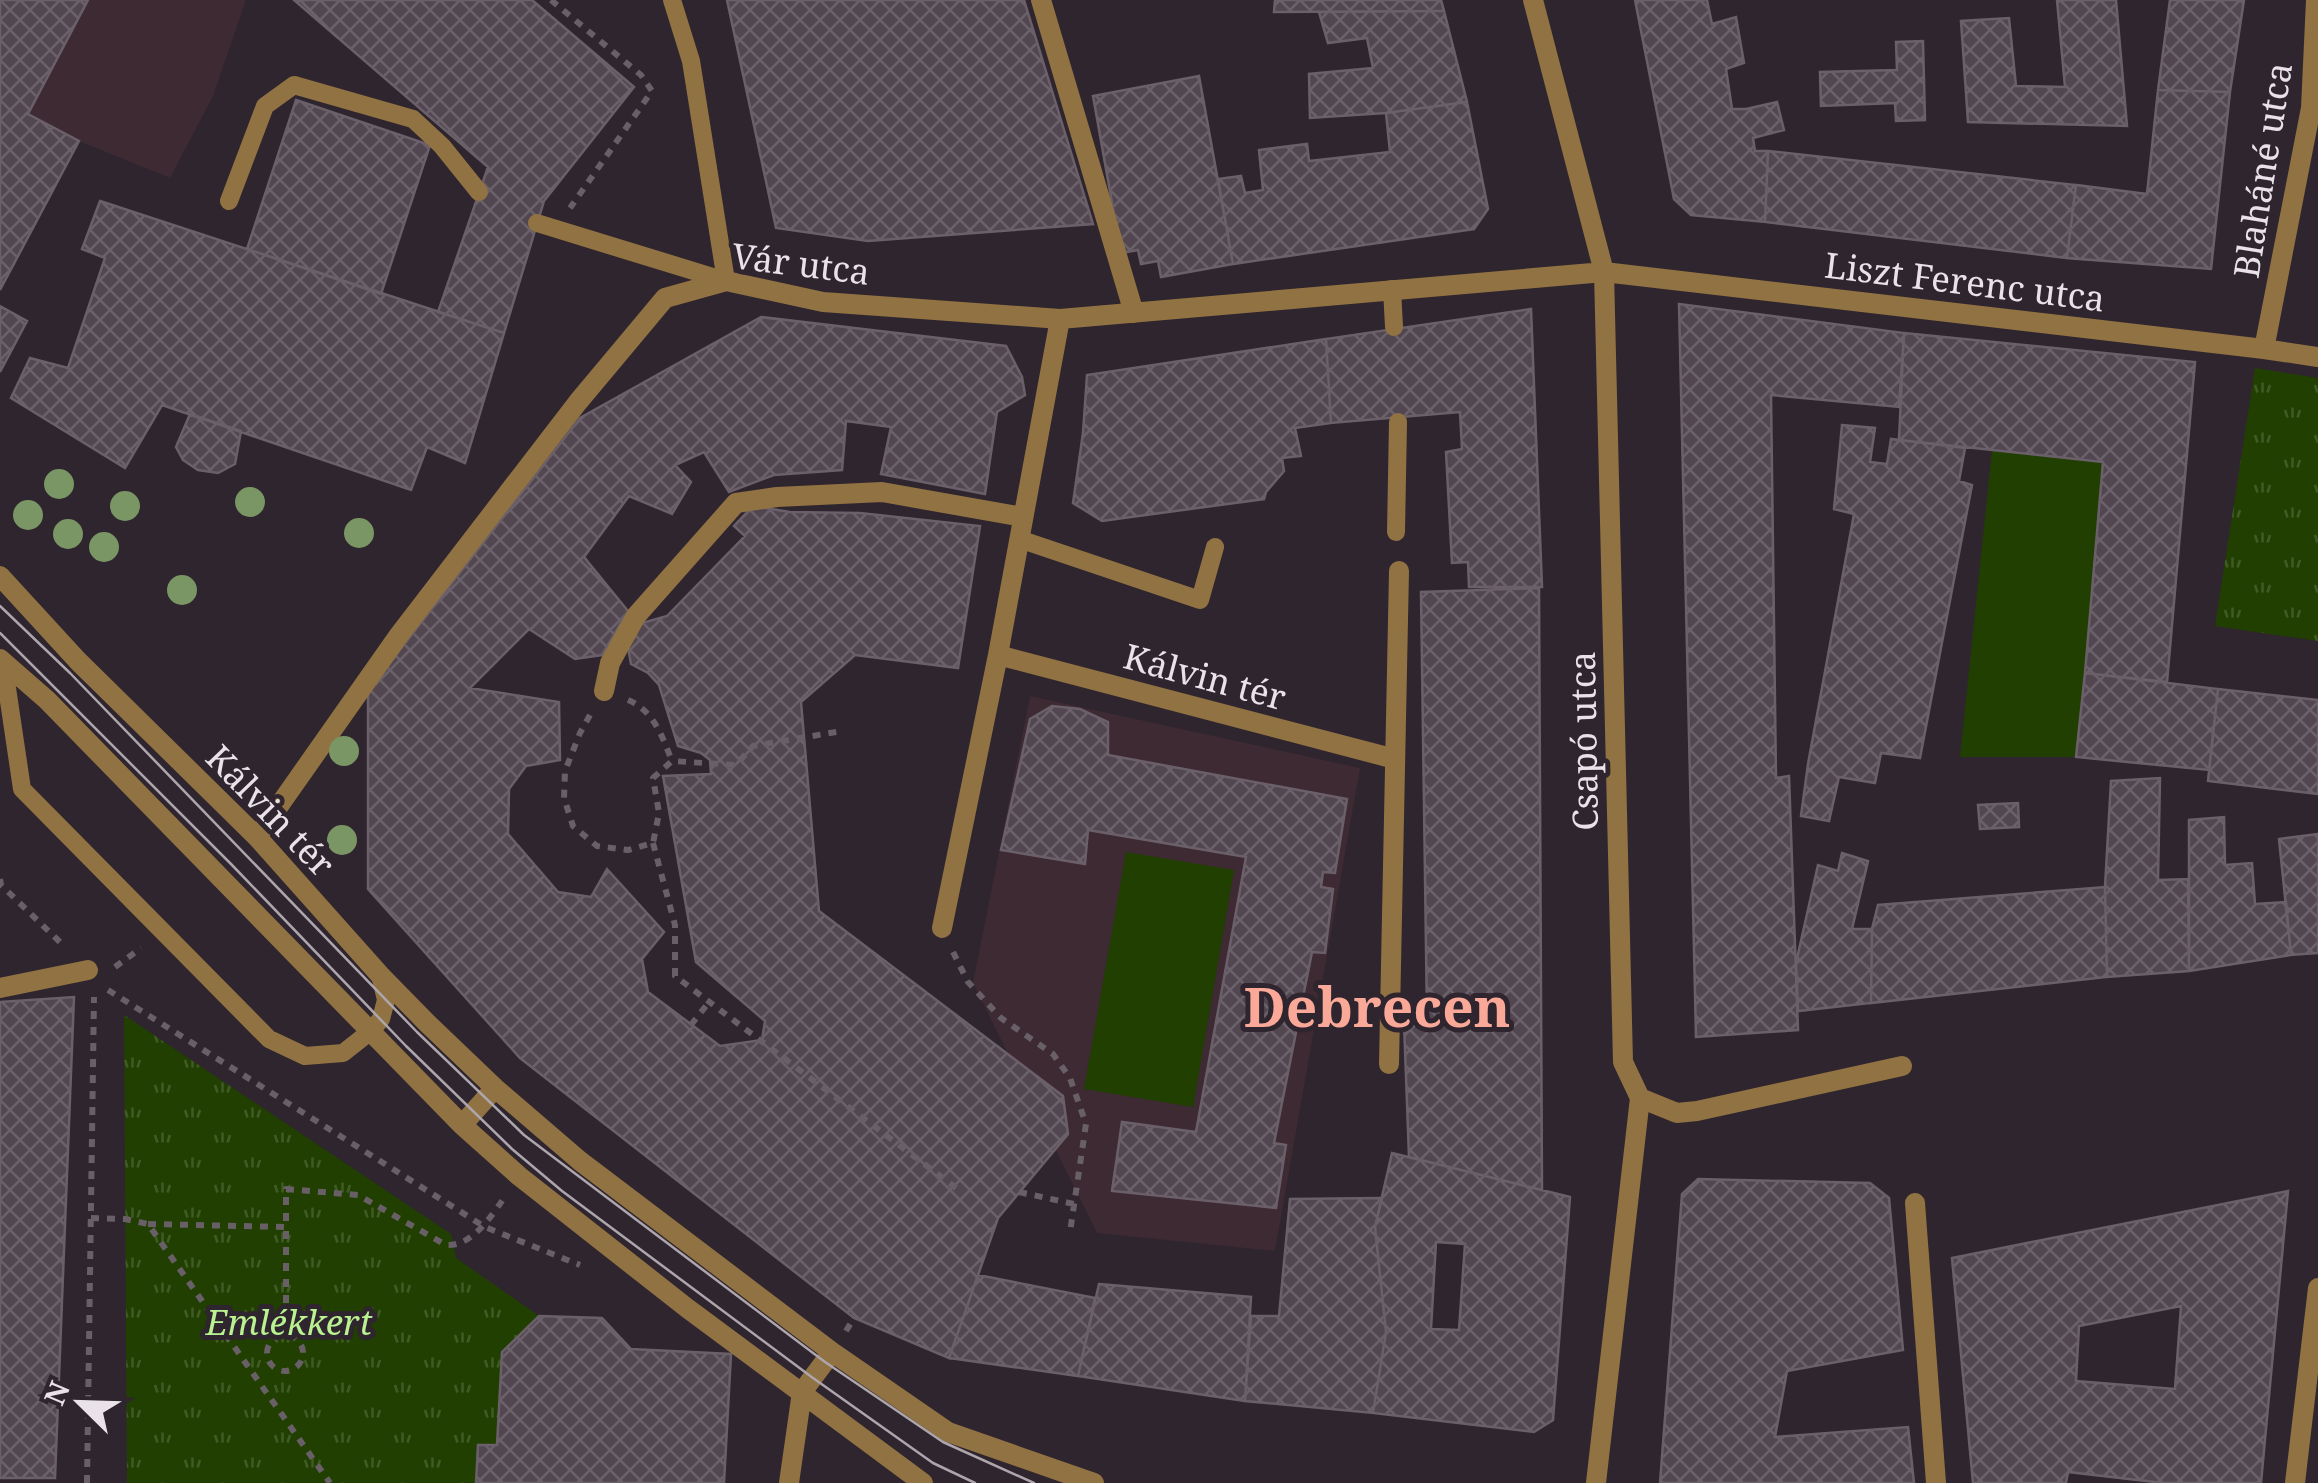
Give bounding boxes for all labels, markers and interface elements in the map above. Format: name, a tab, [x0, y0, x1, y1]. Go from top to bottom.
street label: Blaháné utca	[2222, 59, 2302, 281]
street label: Vár utca	[730, 231, 872, 295]
street label: Liszt Ferenc utca	[1822, 241, 2108, 321]
street label: Kálvin tér	[1119, 632, 1291, 720]
street label: Csapó utca	[1558, 651, 1608, 831]
street label: Kálvin tér	[197, 734, 345, 886]
district label: Debrecen	[1244, 968, 1510, 1043]
park label: Emlékkert	[205, 1298, 373, 1345]
north arrow	[30, 1353, 130, 1453]
text: N	[34, 1375, 78, 1410]

